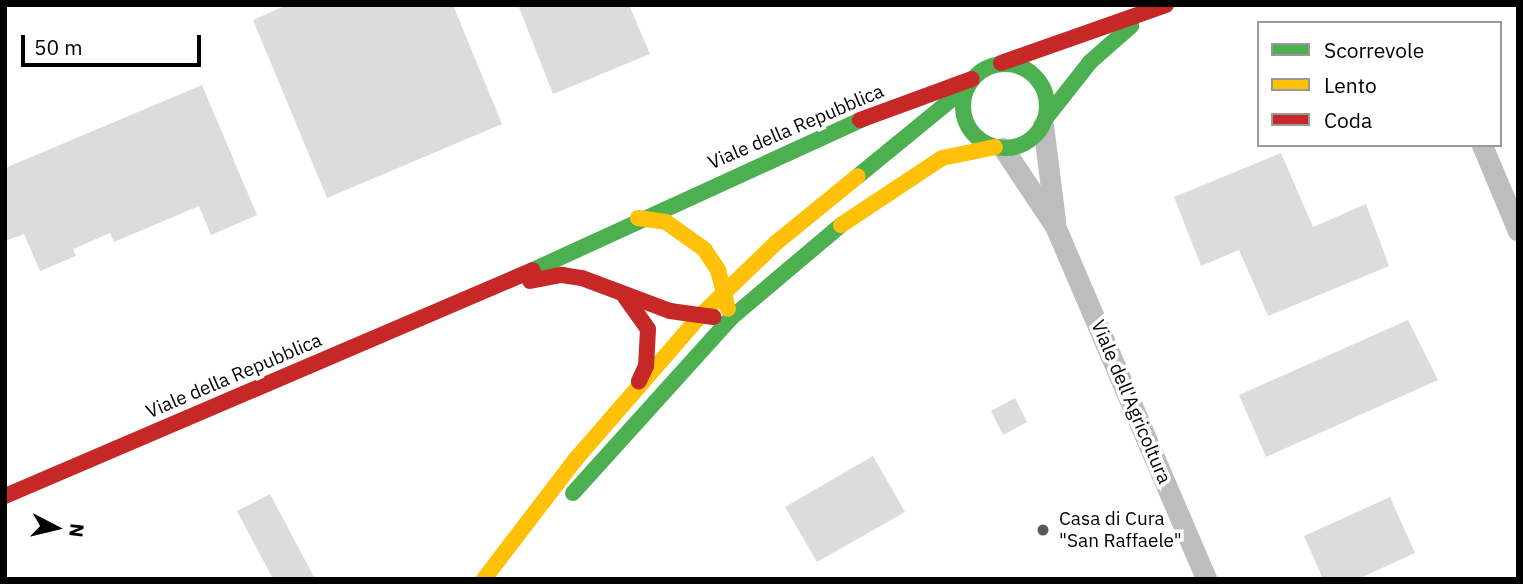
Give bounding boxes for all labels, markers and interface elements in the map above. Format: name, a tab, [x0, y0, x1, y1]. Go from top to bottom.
scale bar	[24, 21, 205, 65]
legend	[1257, 21, 1502, 147]
text: 50 m	[34, 33, 83, 61]
text: Scorrevole	[1324, 36, 1424, 64]
text: Lento	[1324, 71, 1377, 99]
street label: Viale della Repubblica	[705, 80, 887, 174]
text: Coda	[1324, 106, 1372, 134]
street label: Viale dell'Agricoltura	[1086, 317, 1176, 487]
street label: Viale della Repubblica	[143, 329, 325, 423]
north arrow	[21, 493, 91, 563]
place label: Casa di Cura "San Raffaele"	[1059, 508, 1182, 552]
marker: Casa di Cura "San Raffaele"	[1033, 520, 1053, 540]
text: N	[64, 522, 90, 539]

